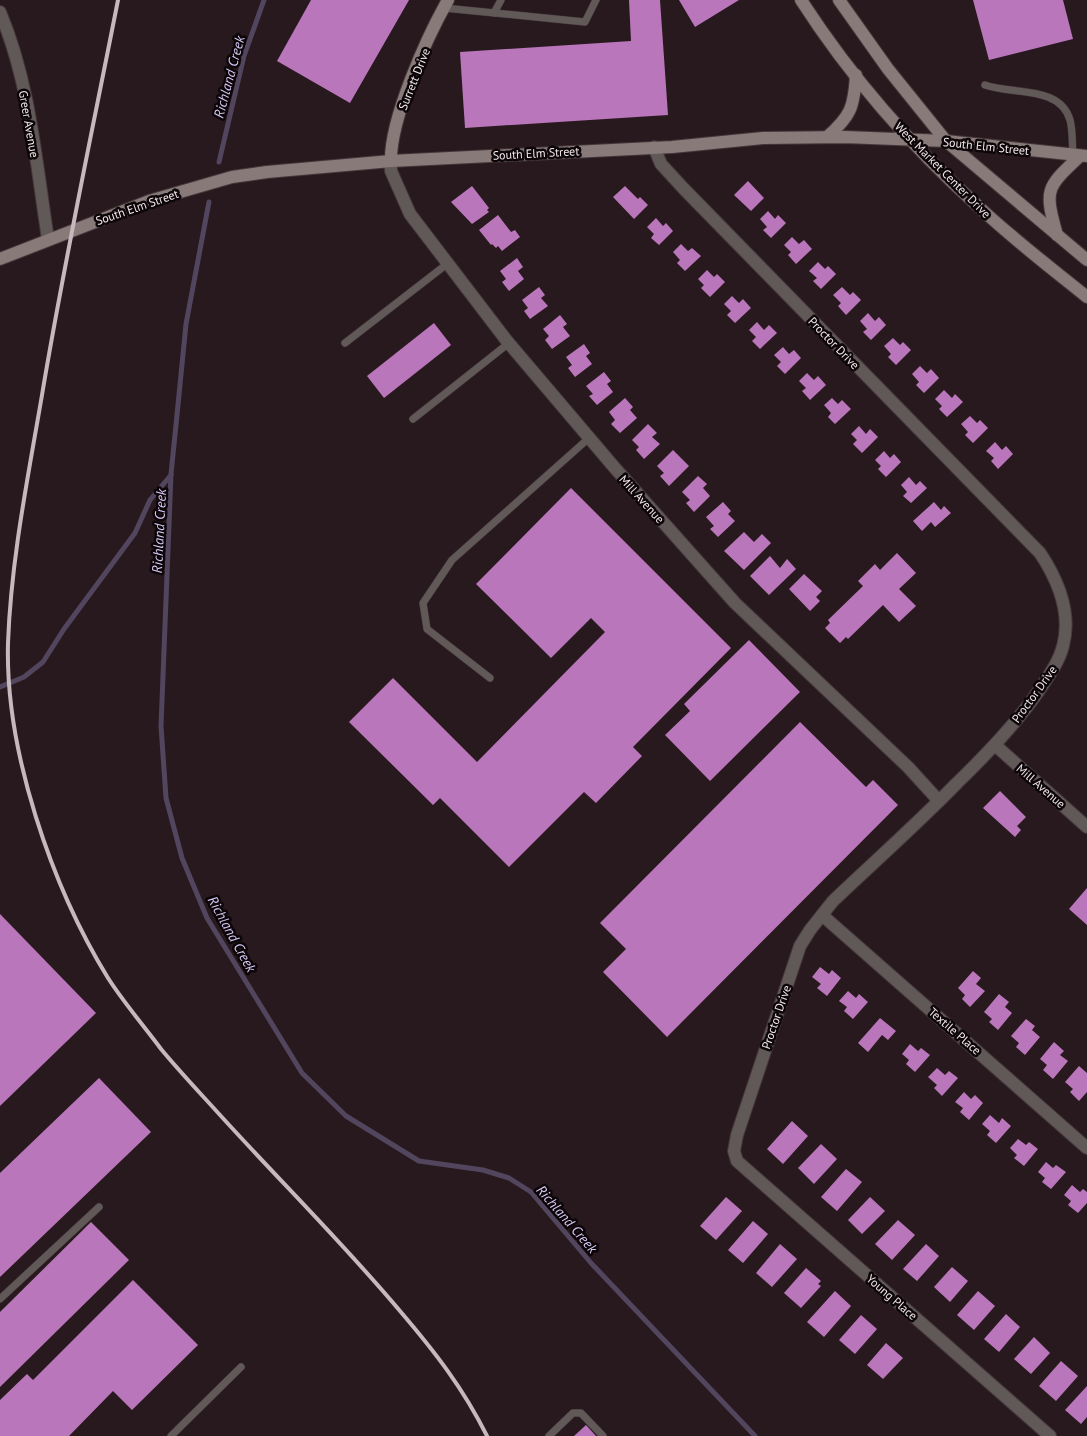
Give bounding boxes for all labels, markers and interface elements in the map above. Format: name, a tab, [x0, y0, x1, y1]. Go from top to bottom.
water label: Richland Creek	[209, 33, 249, 120]
street label: Surrett Drive	[395, 46, 433, 112]
street label: Greer Avenue	[16, 89, 42, 159]
street label: West Market Center Drive	[892, 119, 994, 221]
street label: South Elm Street	[942, 134, 1030, 158]
street label: South Elm Street	[492, 143, 580, 163]
street label: South Elm Street	[94, 186, 180, 228]
street label: Proctor Drive	[805, 314, 863, 372]
street label: Mill Avenue	[616, 472, 668, 526]
water label: Richland Creek	[148, 488, 170, 574]
street label: Proctor Drive	[1008, 663, 1060, 725]
street label: Mill Avenue	[1013, 761, 1069, 811]
water label: Richland Creek	[204, 893, 261, 976]
street label: Proctor Drive	[758, 983, 794, 1051]
street label: Textile Place	[926, 1004, 984, 1058]
water label: Richland Creek	[533, 1181, 602, 1257]
street label: Young Place	[864, 1271, 920, 1323]

